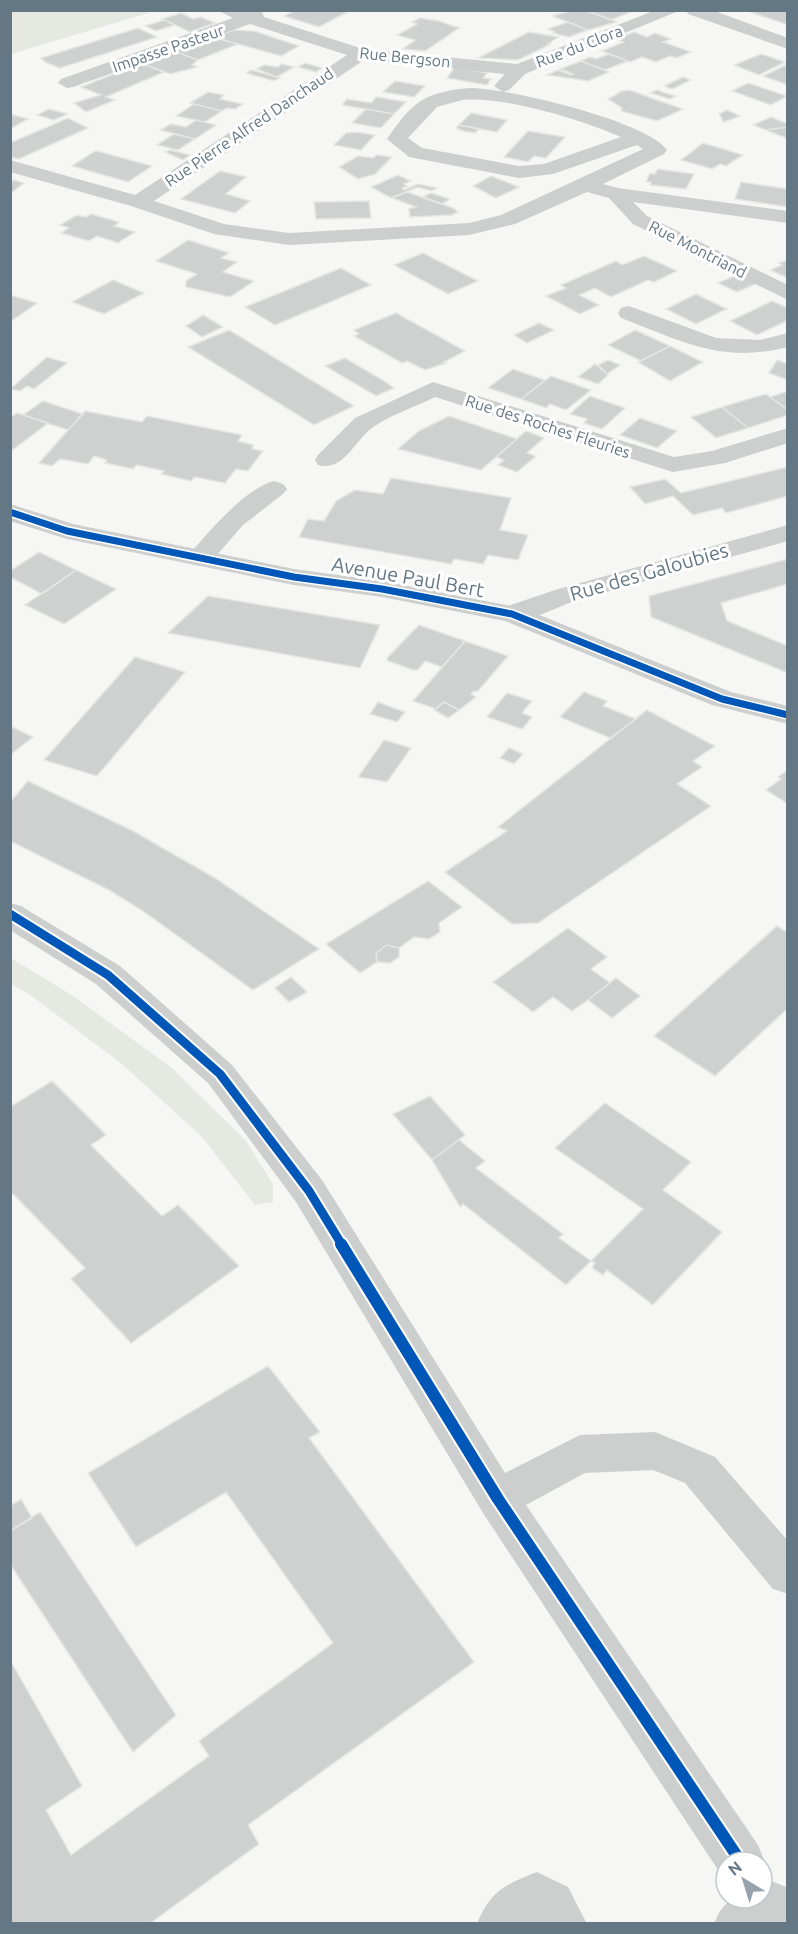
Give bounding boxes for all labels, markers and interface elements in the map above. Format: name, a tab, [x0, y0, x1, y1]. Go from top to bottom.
street label: Impasse Pasteur	[110, 20, 226, 76]
street label: Rue du Clora	[533, 21, 625, 71]
street label: Rue Bergson	[359, 43, 451, 71]
street label: Rue Pierre Alfred Danchaud	[161, 64, 337, 190]
street label: Rue Montriand	[646, 217, 750, 281]
street label: Rue des Roches Fleuries	[463, 391, 633, 461]
street label: Rue des Galoubies	[567, 538, 731, 605]
street label: Avenue Paul Bert	[330, 552, 486, 601]
north arrow	[714, 1850, 774, 1910]
text: N	[725, 1857, 745, 1879]

